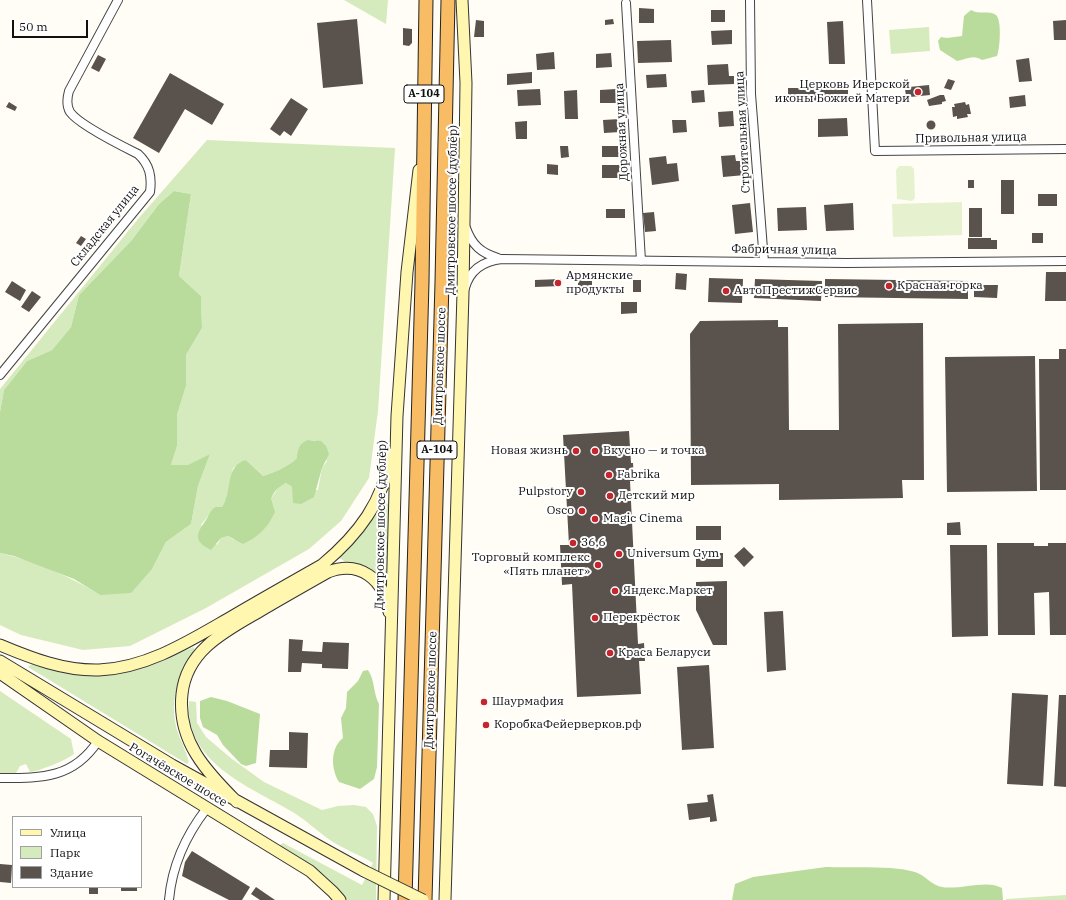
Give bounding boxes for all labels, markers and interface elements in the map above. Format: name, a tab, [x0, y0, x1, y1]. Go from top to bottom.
scale bar	[14, 12, 90, 38]
text: 50 m	[19, 19, 48, 34]
street label: Строительная улица	[733, 71, 753, 193]
place label: Церковь Иверской иконы Божией Матери	[775, 78, 910, 106]
street label: Дорожная улица	[612, 83, 632, 181]
road number: А-104	[404, 85, 444, 103]
marker: Церковь Иверской иконы Божией Матери	[913, 87, 923, 97]
street label: Дмитровское шоссе (дублёр)	[443, 125, 461, 295]
street label: Привольная улица	[915, 130, 1027, 146]
street label: Складская улица	[68, 182, 142, 270]
street label: Фабричная улица	[731, 242, 837, 258]
place label: Армянские продукты	[566, 269, 633, 297]
marker: Армянские продукты	[553, 278, 563, 288]
place label: Красная горка	[897, 279, 983, 293]
marker: Красная горка	[884, 281, 894, 291]
place label: АвтоПрестижСервис	[734, 284, 858, 298]
marker: АвтоПрестижСервис	[721, 286, 731, 296]
street label: Дмитровское шоссе	[431, 307, 449, 425]
street label: Дмитровское шоссе (дублёр)	[372, 440, 390, 610]
road number: А-104	[417, 441, 457, 459]
place label: Новая жизнь	[491, 444, 568, 458]
place label: Вкусно — и точка	[603, 444, 705, 458]
marker: Новая жизнь	[571, 446, 581, 456]
marker: Вкусно — и точка	[590, 446, 600, 456]
place label: Fabrika	[617, 468, 660, 482]
marker: Fabrika	[604, 470, 614, 480]
place label: Pulpstory	[518, 485, 573, 499]
marker: Pulpstory	[576, 487, 586, 497]
place label: Детский мир	[618, 489, 695, 503]
marker: Детский мир	[605, 491, 615, 501]
place label: Osco	[547, 504, 574, 518]
marker: Osco	[577, 506, 587, 516]
place label: Magic Cinema	[603, 512, 683, 526]
marker: Magic Cinema	[590, 514, 600, 524]
place label: 36,6	[581, 536, 606, 550]
marker: 36,6	[568, 538, 578, 548]
place label: Universum Gym	[627, 547, 719, 561]
marker: Universum Gym	[614, 549, 624, 559]
place label: Торговый комплекс «Пять планет»	[472, 551, 590, 579]
marker: Торговый комплекс «Пять планет»	[593, 560, 603, 570]
place label: Яндекс.Маркет	[623, 584, 713, 598]
marker: Яндекс.Маркет	[610, 586, 620, 596]
place label: Перекрёсток	[603, 611, 680, 625]
marker: Перекрёсток	[590, 613, 600, 623]
street label: Дмитровское шоссе	[422, 631, 440, 749]
place label: Краса Беларуси	[618, 646, 711, 660]
marker: Краса Беларуси	[605, 648, 615, 658]
place label: Шаурмафия	[492, 695, 564, 709]
marker: Шаурмафия	[479, 697, 489, 707]
place label: КоробкаФейерверков.рф	[494, 718, 642, 732]
marker: КоробкаФейерверков.рф	[481, 720, 491, 730]
street label: Рогачёвское шоссе	[126, 740, 230, 810]
legend	[12, 816, 142, 888]
text: Улица	[50, 825, 86, 840]
text: Парк	[50, 845, 80, 860]
text: Здание	[50, 865, 93, 880]

